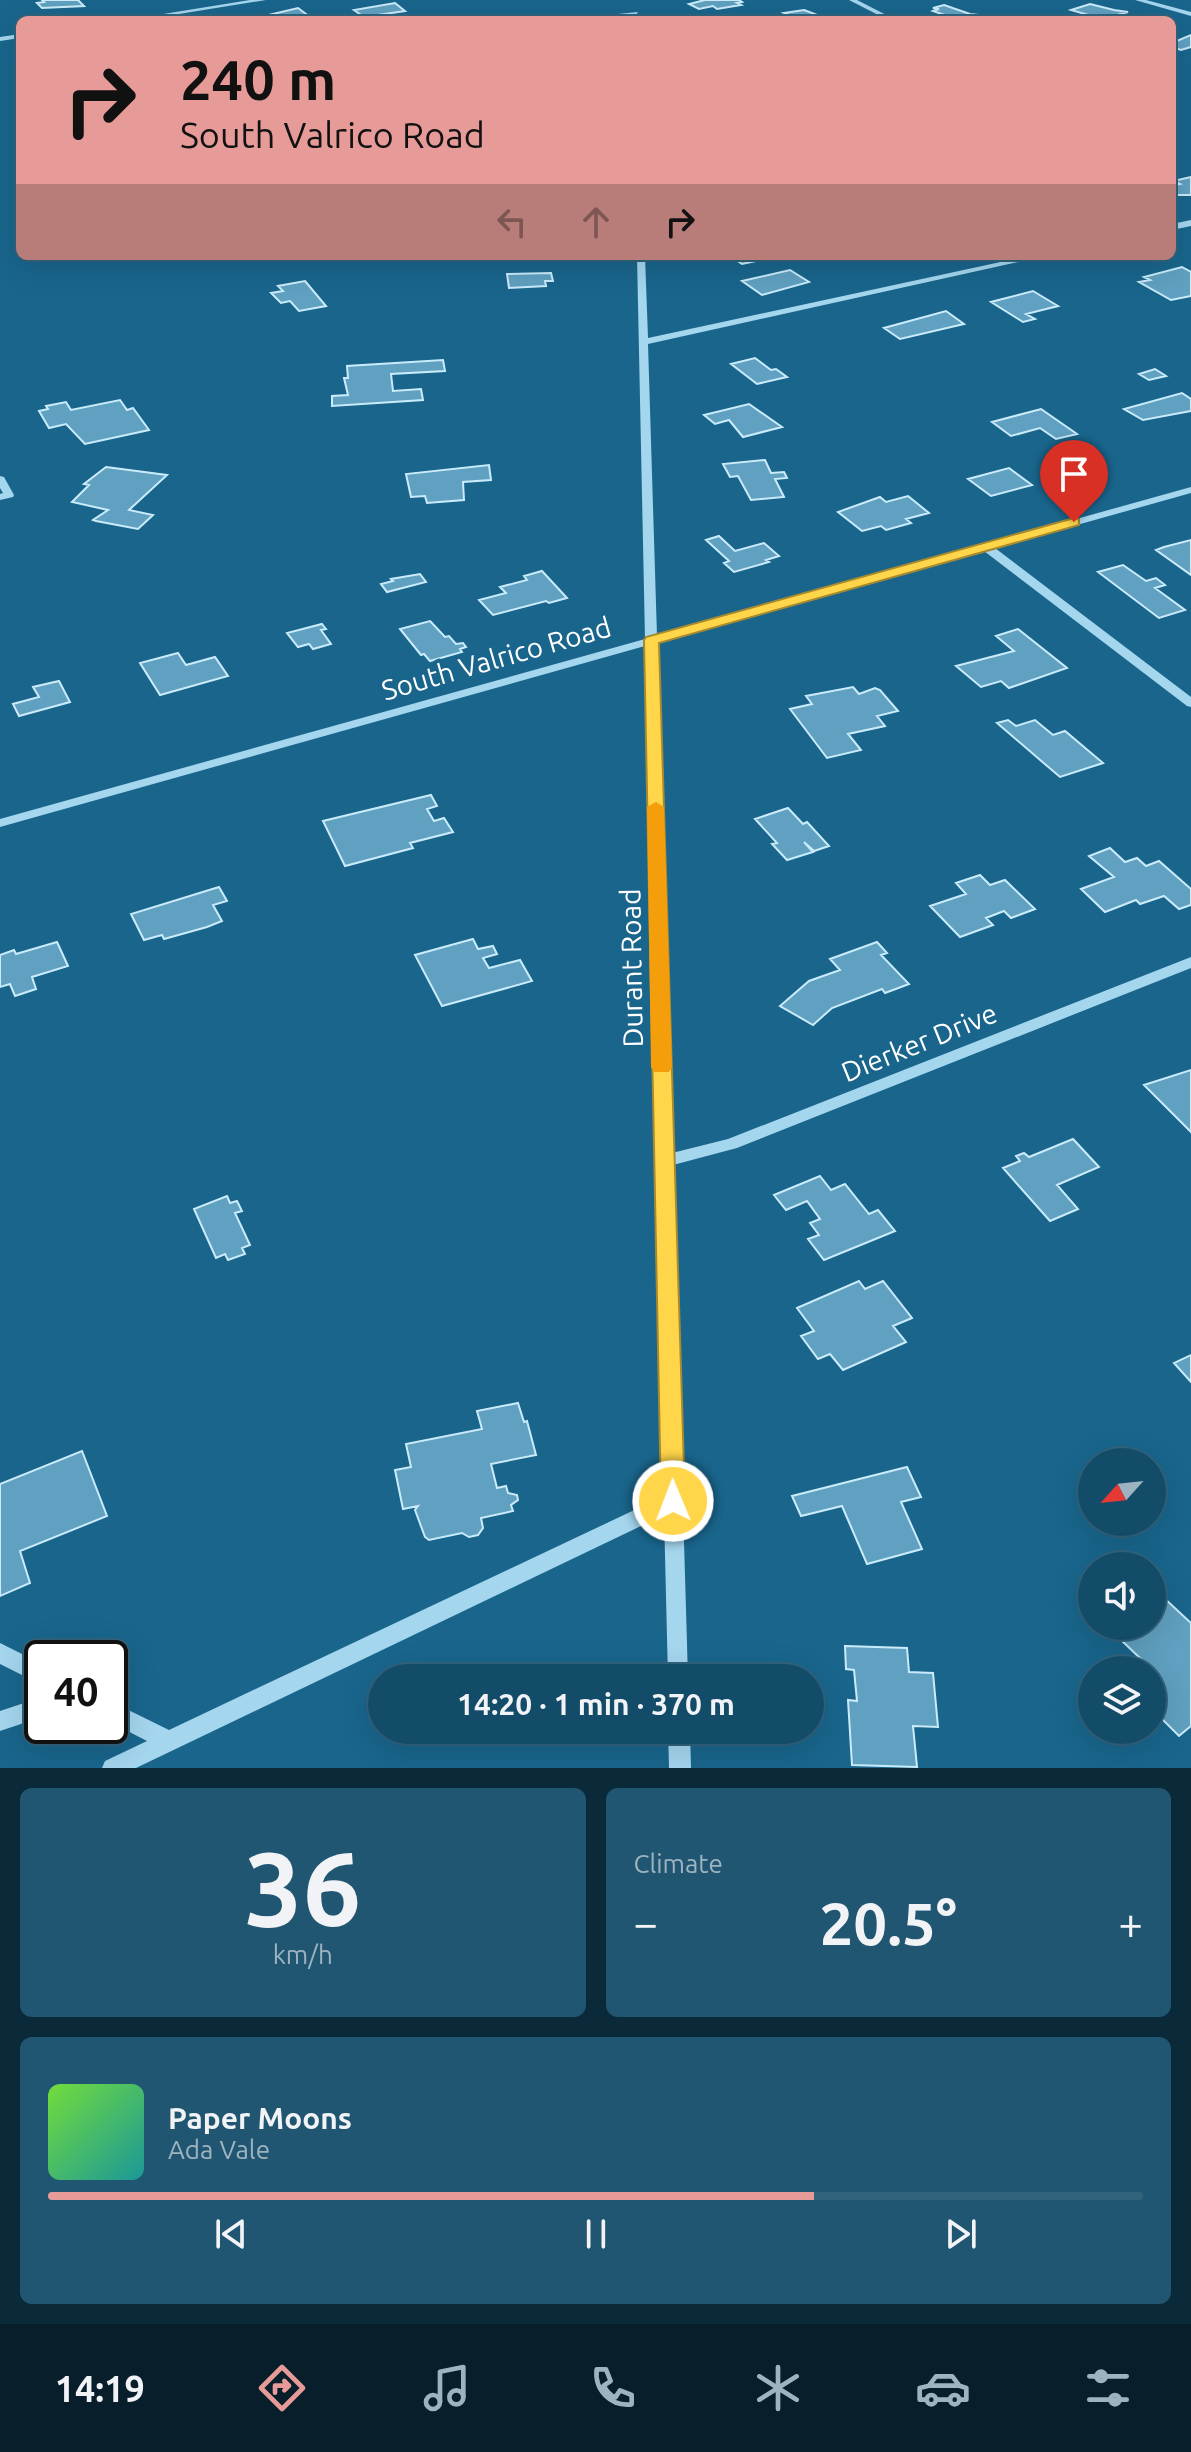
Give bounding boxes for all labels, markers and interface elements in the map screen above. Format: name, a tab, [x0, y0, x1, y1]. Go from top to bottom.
icon: right	[48, 48, 152, 152]
text: 240 m	[180, 48, 336, 111]
text: South Valrico Road	[180, 114, 485, 155]
icon: left	[490, 200, 534, 244]
icon: ahead	[574, 200, 618, 244]
icon: right	[658, 200, 702, 244]
pin	[1040, 440, 1108, 522]
icon: arrive	[1052, 452, 1096, 496]
street label: South Valrico Road	[378, 610, 614, 706]
street label: Durant Road	[614, 888, 648, 1048]
street label: Dierker Drive	[837, 997, 1001, 1087]
north arrow	[1078, 1448, 1166, 1536]
map controls	[1078, 1448, 1166, 1744]
position arrow	[631, 1459, 715, 1543]
button: sound	[1078, 1552, 1166, 1640]
speed limit sign: 40	[24, 1640, 128, 1744]
button: layers	[1078, 1656, 1166, 1744]
text: 14:20 · 1 min · 370 m	[457, 1687, 735, 1721]
text: 36	[244, 1829, 361, 1946]
text: Climate	[634, 1849, 723, 1878]
text: 20.5°	[820, 1889, 957, 1956]
text: −	[634, 1898, 658, 1947]
text: +	[1118, 1898, 1143, 1947]
text: km/h	[273, 1940, 333, 1969]
text: Paper Moons	[168, 2101, 352, 2135]
text: Ada Vale	[168, 2135, 270, 2164]
icon: previous	[209, 2212, 253, 2256]
icon: pause	[574, 2212, 618, 2256]
icon: next	[939, 2212, 983, 2256]
icon: directions	[254, 2360, 310, 2416]
icon: music	[419, 2360, 475, 2416]
icon: phone	[585, 2360, 641, 2416]
icon: climate	[750, 2360, 806, 2416]
icon: car	[915, 2360, 971, 2416]
icon: filters	[1080, 2360, 1136, 2416]
text: 14:19	[55, 2368, 145, 2409]

